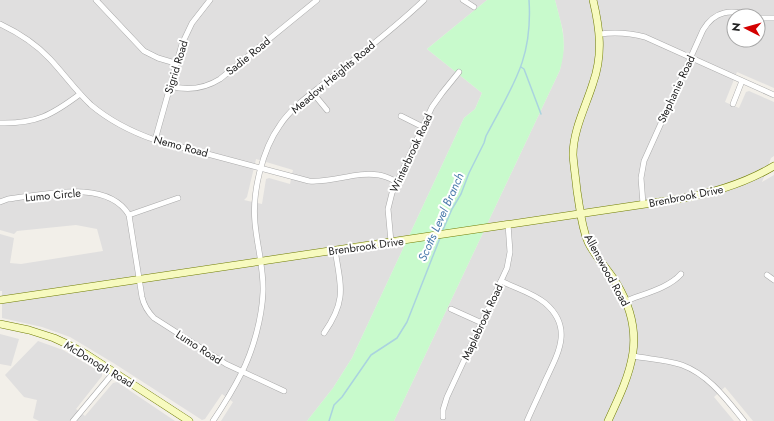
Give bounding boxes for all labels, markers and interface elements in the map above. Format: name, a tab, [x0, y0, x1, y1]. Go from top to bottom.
north arrow	[726, 8, 766, 48]
text: N	[728, 22, 744, 32]
street label: Sadie Road	[222, 33, 274, 79]
street label: Meadow Heights Road	[288, 37, 378, 117]
street label: Sigrid Road	[160, 38, 192, 96]
street label: Stephanie Road	[653, 53, 699, 125]
street label: Winterbrook Road	[386, 111, 436, 195]
street label: Nemo Road	[152, 131, 210, 161]
water label: Scotts Level Branch	[413, 170, 469, 264]
street label: Brenbrook Drive	[647, 181, 725, 211]
street label: Lumo Circle	[24, 185, 82, 205]
street label: Allenswood Road	[580, 231, 634, 309]
street label: Brenbrook Drive	[327, 233, 405, 259]
street label: Maplebrook Road	[457, 281, 507, 363]
street label: Lumo Road	[173, 326, 225, 368]
street label: McDonogh Road	[61, 337, 137, 391]

